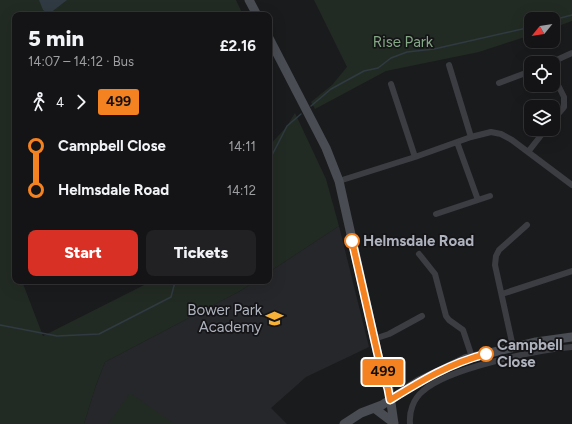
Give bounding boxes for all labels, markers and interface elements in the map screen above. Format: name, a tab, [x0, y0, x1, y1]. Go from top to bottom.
north arrow	[524, 12, 560, 48]
map controls	[524, 12, 560, 136]
text: 5 min	[28, 25, 84, 52]
park label: Rise Park	[373, 33, 434, 51]
text: £2.16	[220, 37, 256, 55]
text: 14:07 – 14:12 · Bus	[28, 54, 134, 69]
button: locate	[524, 56, 560, 92]
icon: walk	[28, 91, 50, 113]
icon: forward	[70, 91, 92, 113]
text: 499	[106, 93, 131, 110]
text: 4	[56, 95, 64, 110]
button: layers	[524, 100, 560, 136]
text: Campbell Close	[58, 137, 166, 155]
text: 14:11	[229, 139, 256, 154]
text: Helmsdale Road	[58, 181, 169, 199]
text: 14:12	[227, 183, 256, 198]
button: Start	[28, 230, 138, 276]
button: Tickets	[146, 230, 256, 276]
place label: Helmsdale Road	[363, 232, 474, 250]
marker: Helmsdale Road	[344, 233, 360, 249]
place label: Bower Park Academy	[187, 301, 263, 336]
school or university icon: Bower Park Academy	[265, 309, 285, 329]
place label: Campbell Close	[497, 336, 563, 371]
marker: Campbell Close	[478, 346, 494, 362]
line badge: 499	[360, 359, 406, 385]
text: 499	[370, 363, 396, 380]

